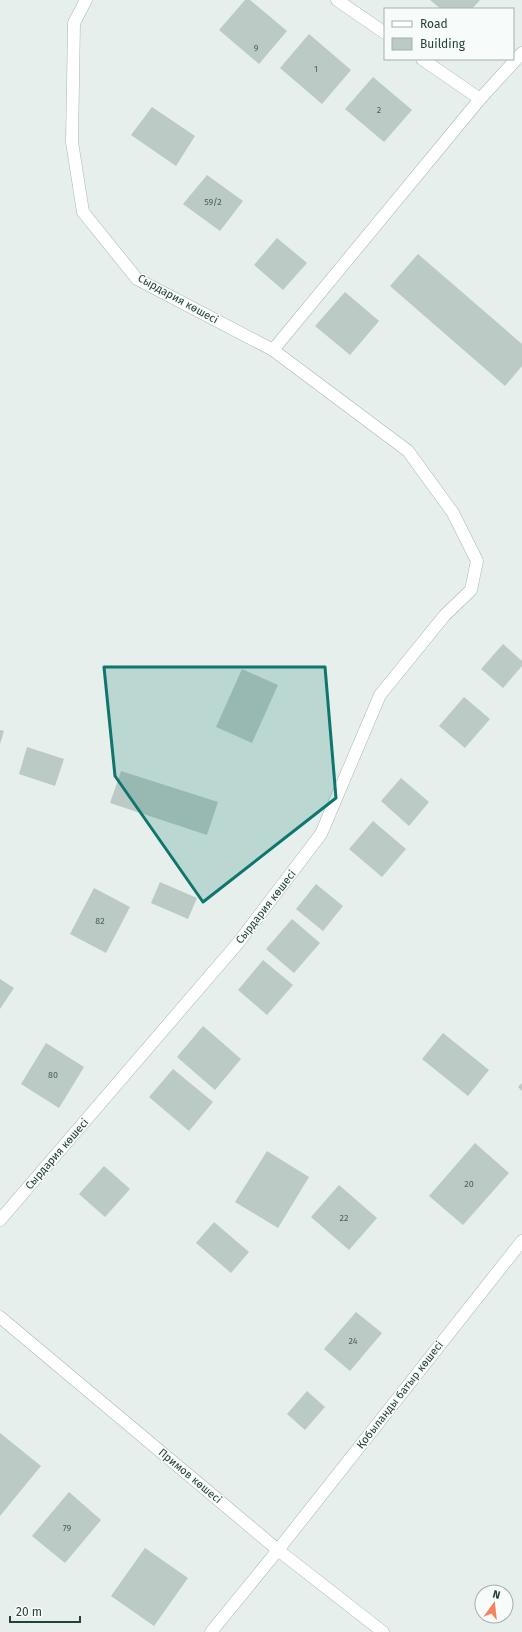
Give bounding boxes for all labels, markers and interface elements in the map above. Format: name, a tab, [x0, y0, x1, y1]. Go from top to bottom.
legend	[384, 8, 514, 60]
text: Road	[420, 17, 448, 31]
text: Building	[420, 37, 466, 51]
house number: 9	[254, 43, 259, 53]
house number: 1	[314, 64, 318, 74]
house number: 2	[377, 105, 381, 115]
house number: 59/2	[204, 197, 222, 207]
street label: Сырдария көшесі	[136, 272, 220, 326]
street label: Сырдария көшесі	[233, 868, 299, 946]
house number: 82	[95, 916, 105, 926]
house number: 80	[48, 1070, 58, 1080]
street label: Сырдария көшесі	[23, 1116, 91, 1192]
house number: 20	[464, 1179, 474, 1189]
house number: 22	[340, 1213, 348, 1223]
house number: 24	[348, 1336, 358, 1346]
street label: Қобыланды батыр көшесі	[354, 1339, 446, 1451]
street label: Примов көшесі	[156, 1446, 224, 1506]
house number: 79	[63, 1523, 72, 1533]
north arrow	[474, 1584, 514, 1624]
text: N	[491, 1588, 502, 1602]
scale bar	[10, 1598, 80, 1624]
text: 20 m	[16, 1605, 42, 1619]

